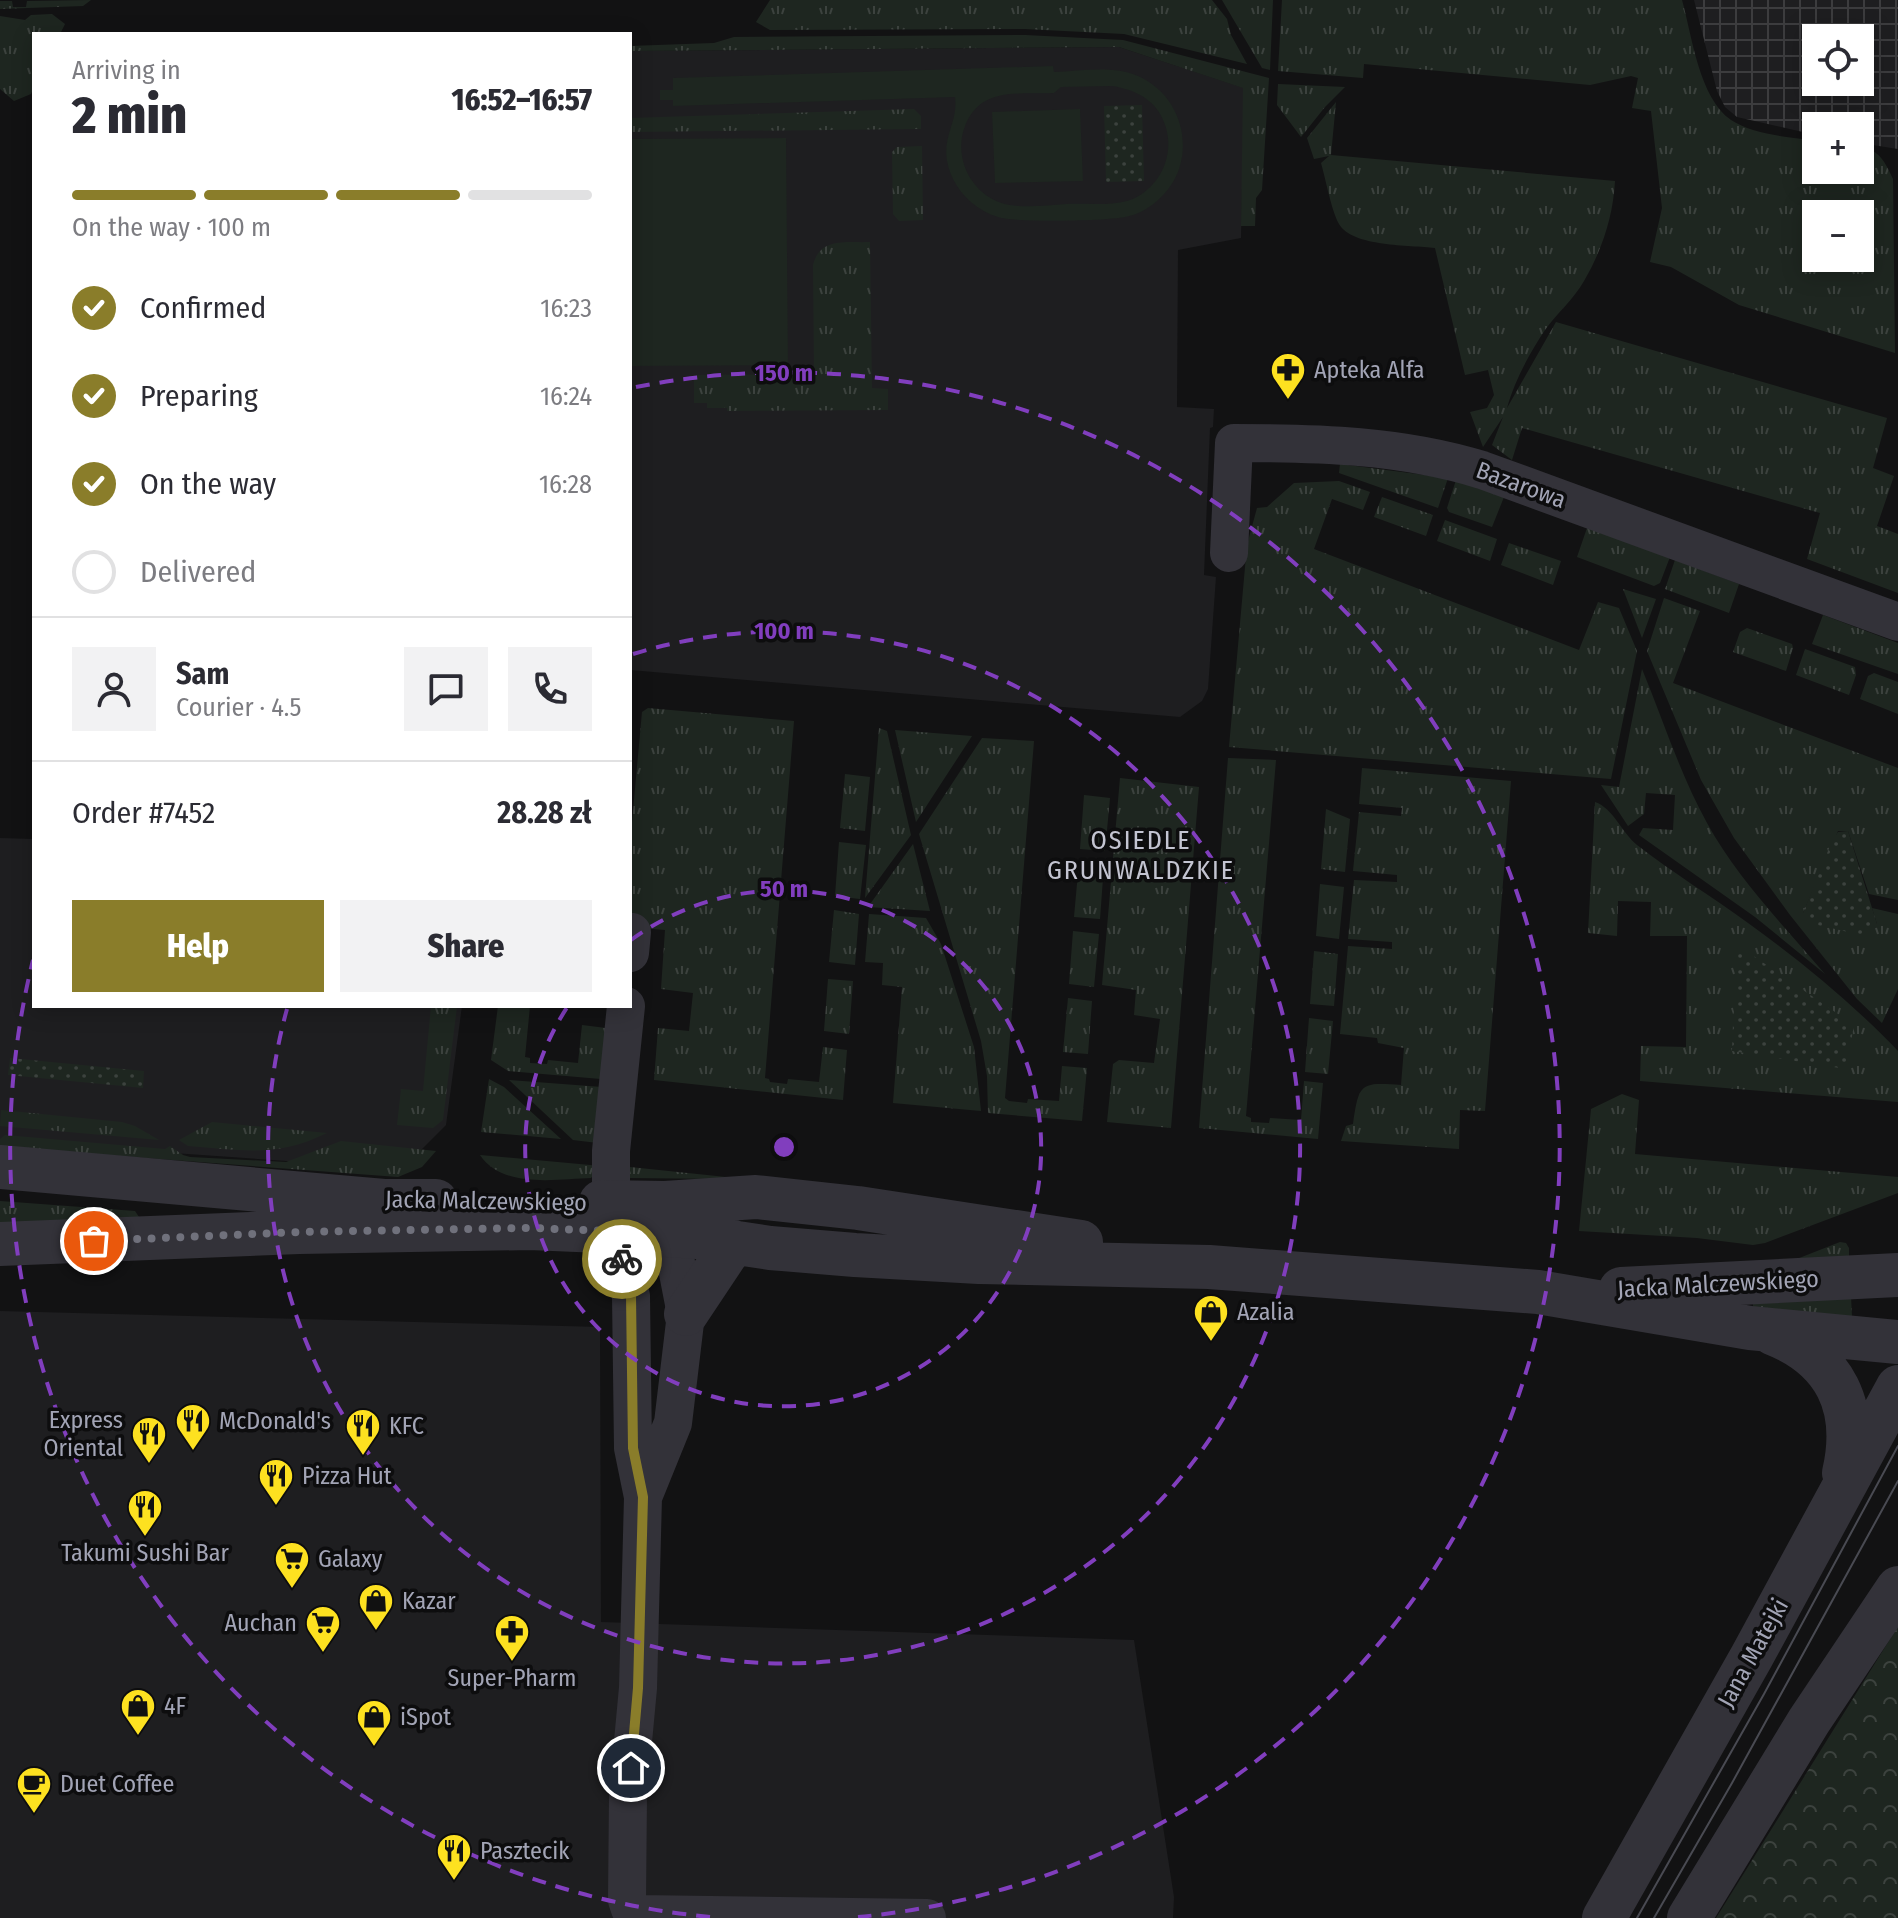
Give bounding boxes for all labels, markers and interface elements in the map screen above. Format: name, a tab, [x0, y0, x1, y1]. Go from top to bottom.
map controls	[1802, 24, 1874, 272]
button: locate	[1802, 24, 1874, 96]
text: Arriving in	[72, 55, 181, 86]
text: 16:52–16:57	[451, 82, 592, 118]
text: 2 min	[72, 84, 187, 147]
button: +	[1802, 112, 1874, 184]
button: −	[1802, 200, 1874, 272]
text: On the way · 100 m	[72, 212, 271, 243]
icon: check	[72, 286, 116, 330]
text: Confirmed	[140, 290, 266, 326]
text: 16:23	[540, 293, 592, 324]
pharmacy icon: Apteka Alfa	[1269, 351, 1307, 401]
place label: Apteka Alfa	[1314, 356, 1425, 384]
text: 150 m	[755, 359, 813, 387]
icon: check	[72, 374, 116, 418]
text: Preparing	[140, 378, 258, 414]
text: 16:24	[540, 381, 592, 412]
street label: Bazarowa	[1472, 456, 1570, 514]
icon: check	[72, 462, 116, 506]
text: On the way	[140, 466, 276, 502]
text: 16:28	[539, 469, 592, 500]
text: Delivered	[140, 554, 256, 590]
text: 100 m	[754, 617, 814, 645]
button: person	[72, 647, 156, 731]
button: chat	[404, 647, 488, 731]
button: phone	[508, 647, 592, 731]
text: Sam	[176, 656, 229, 692]
text: Courier · 4.5	[176, 692, 302, 723]
text: Order #7452	[72, 795, 215, 831]
text: 28.28 zł	[497, 795, 592, 831]
district label: OSIEDLE GRUNWALDZKIE	[1047, 825, 1235, 886]
text: 50 m	[760, 875, 808, 903]
button: Help	[72, 900, 324, 992]
button: Share	[340, 900, 592, 992]
centre of rings	[770, 1133, 798, 1161]
street label: Jacka Malczewskiego	[385, 1185, 587, 1217]
pin	[60, 1207, 128, 1275]
icon: bag	[72, 1219, 116, 1263]
courier	[582, 1219, 662, 1299]
icon: bike	[600, 1237, 644, 1281]
street label: Jacka Malczewskiego	[1617, 1265, 1819, 1303]
shop icon: Azalia	[1192, 1293, 1230, 1343]
place label: Azalia	[1237, 1298, 1294, 1326]
restaurant icon: McDonald's	[174, 1402, 212, 1452]
place label: Express Oriental	[43, 1406, 123, 1462]
place label: McDonald's	[219, 1407, 331, 1435]
restaurant icon: KFC	[344, 1407, 382, 1457]
place label: KFC	[389, 1412, 424, 1440]
restaurant icon: Express Oriental	[130, 1415, 168, 1465]
restaurant icon: Pizza Hut	[257, 1457, 295, 1507]
place label: Pizza Hut	[302, 1462, 392, 1490]
restaurant icon: Takumi Sushi Bar	[126, 1488, 164, 1538]
place label: Takumi Sushi Bar	[61, 1539, 229, 1567]
supermarket icon: Galaxy	[273, 1540, 311, 1590]
place label: Galaxy	[318, 1545, 383, 1573]
shop icon: Kazar	[357, 1582, 395, 1632]
place label: Kazar	[402, 1587, 456, 1615]
street label: Jana Matejki	[1712, 1594, 1794, 1712]
supermarket icon: Auchan	[304, 1604, 342, 1654]
place label: Auchan	[224, 1609, 297, 1637]
pharmacy icon: Super-Pharm	[493, 1613, 531, 1663]
place label: Super-Pharm	[448, 1664, 576, 1692]
shop icon: 4F	[119, 1687, 157, 1737]
place label: 4F	[164, 1692, 187, 1720]
shop icon: iSpot	[355, 1698, 393, 1748]
place label: iSpot	[400, 1703, 451, 1731]
pin	[597, 1734, 665, 1802]
icon: home	[609, 1746, 653, 1790]
cafe icon: Duet Coffee	[15, 1765, 53, 1815]
place label: Duet Coffee	[60, 1770, 174, 1798]
restaurant icon: Pasztecik	[435, 1832, 473, 1882]
place label: Pasztecik	[480, 1837, 570, 1865]

